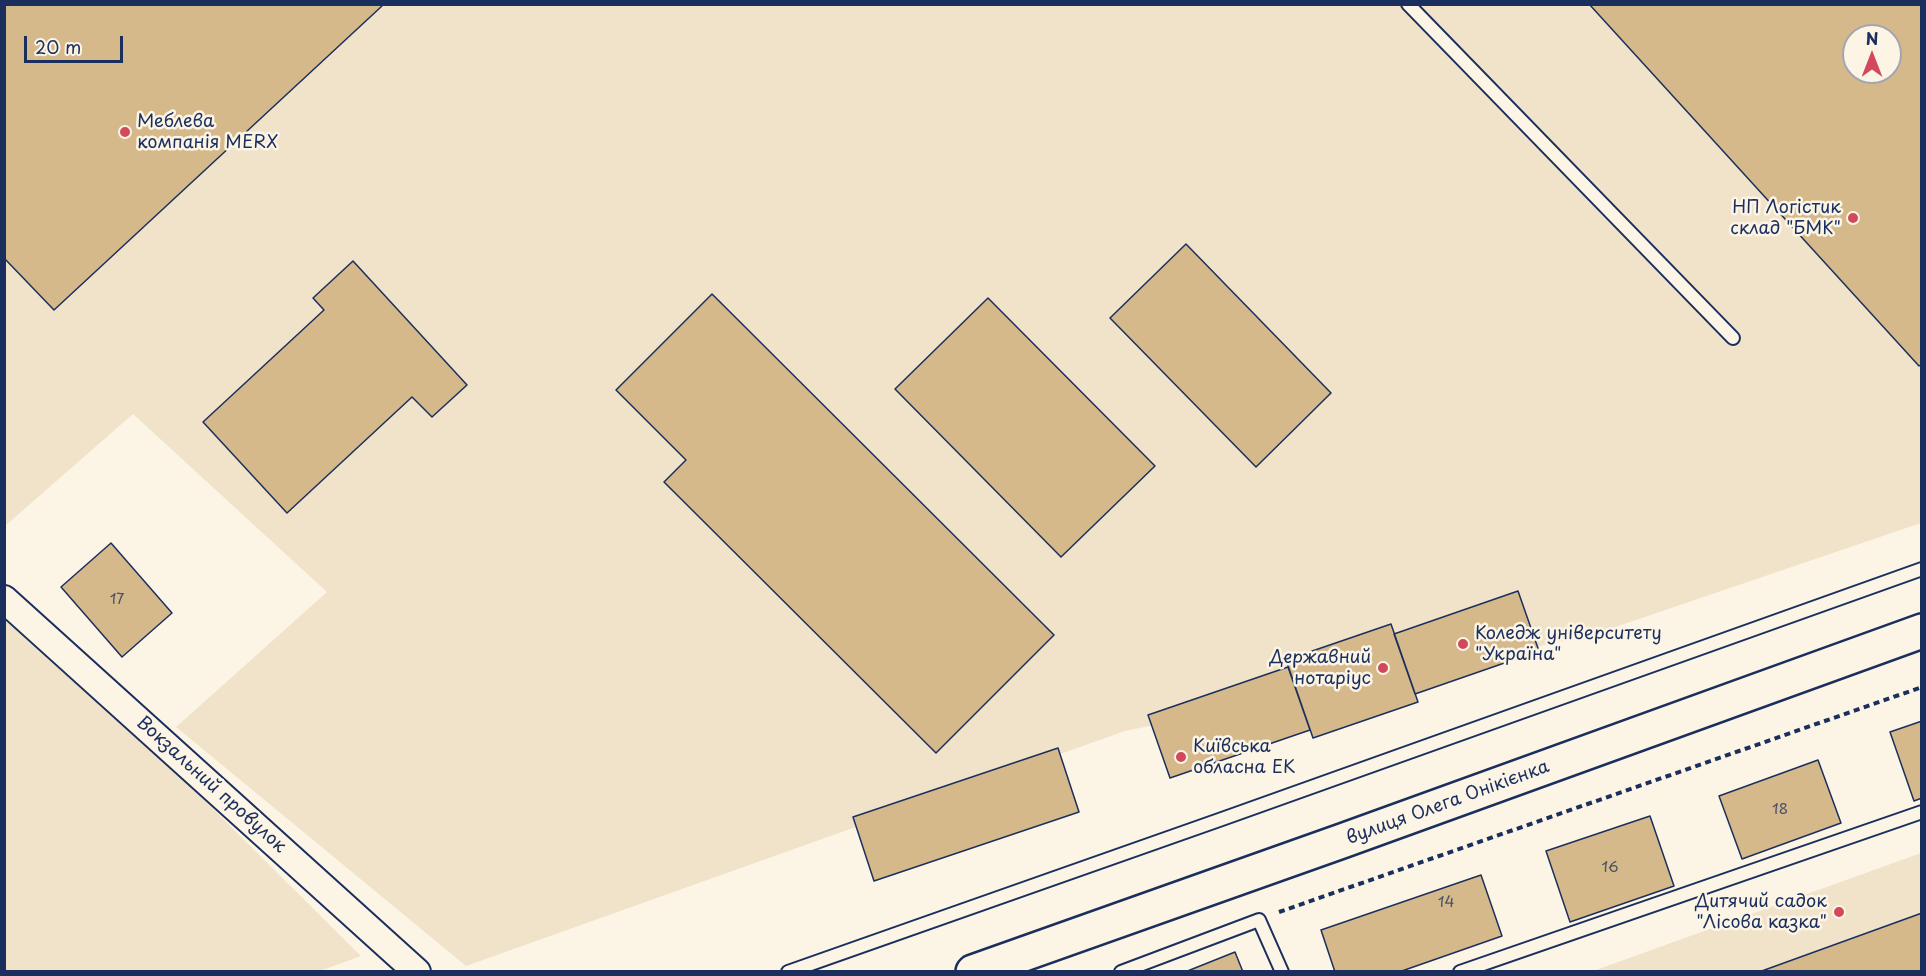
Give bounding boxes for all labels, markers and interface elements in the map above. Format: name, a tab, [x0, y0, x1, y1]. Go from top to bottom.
scale bar	[27, 24, 126, 62]
north arrow	[1842, 24, 1902, 84]
text: N	[1866, 26, 1878, 50]
text: 20 m	[35, 33, 81, 60]
place label: Меблева компанія MERX	[137, 111, 278, 154]
marker: Меблева компанія MERX	[118, 125, 132, 139]
place label: НП Логістик склад "БМК"	[1730, 197, 1841, 240]
marker: НП Логістик склад "БМК"	[1846, 211, 1860, 225]
house number: 17	[110, 591, 124, 609]
place label: Коледж університету "Україна"	[1475, 623, 1662, 666]
marker: Коледж університету "Україна"	[1456, 637, 1470, 651]
place label: Державний нотаріус	[1270, 647, 1371, 690]
marker: Державний нотаріус	[1376, 661, 1390, 675]
street label: Вокзальний провулок	[132, 712, 290, 858]
place label: Київська обласна ЕК	[1193, 736, 1296, 778]
marker: Київська обласна ЕК	[1174, 750, 1188, 764]
street label: вулиця Олега Онікієнка	[1344, 756, 1552, 850]
house number: 18	[1772, 801, 1788, 819]
house number: 16	[1601, 859, 1619, 877]
place label: Дитячий садок "Лісова казка"	[1695, 891, 1827, 934]
house number: 14	[1438, 894, 1454, 912]
marker: Дитячий садок "Лісова казка"	[1832, 905, 1846, 919]

